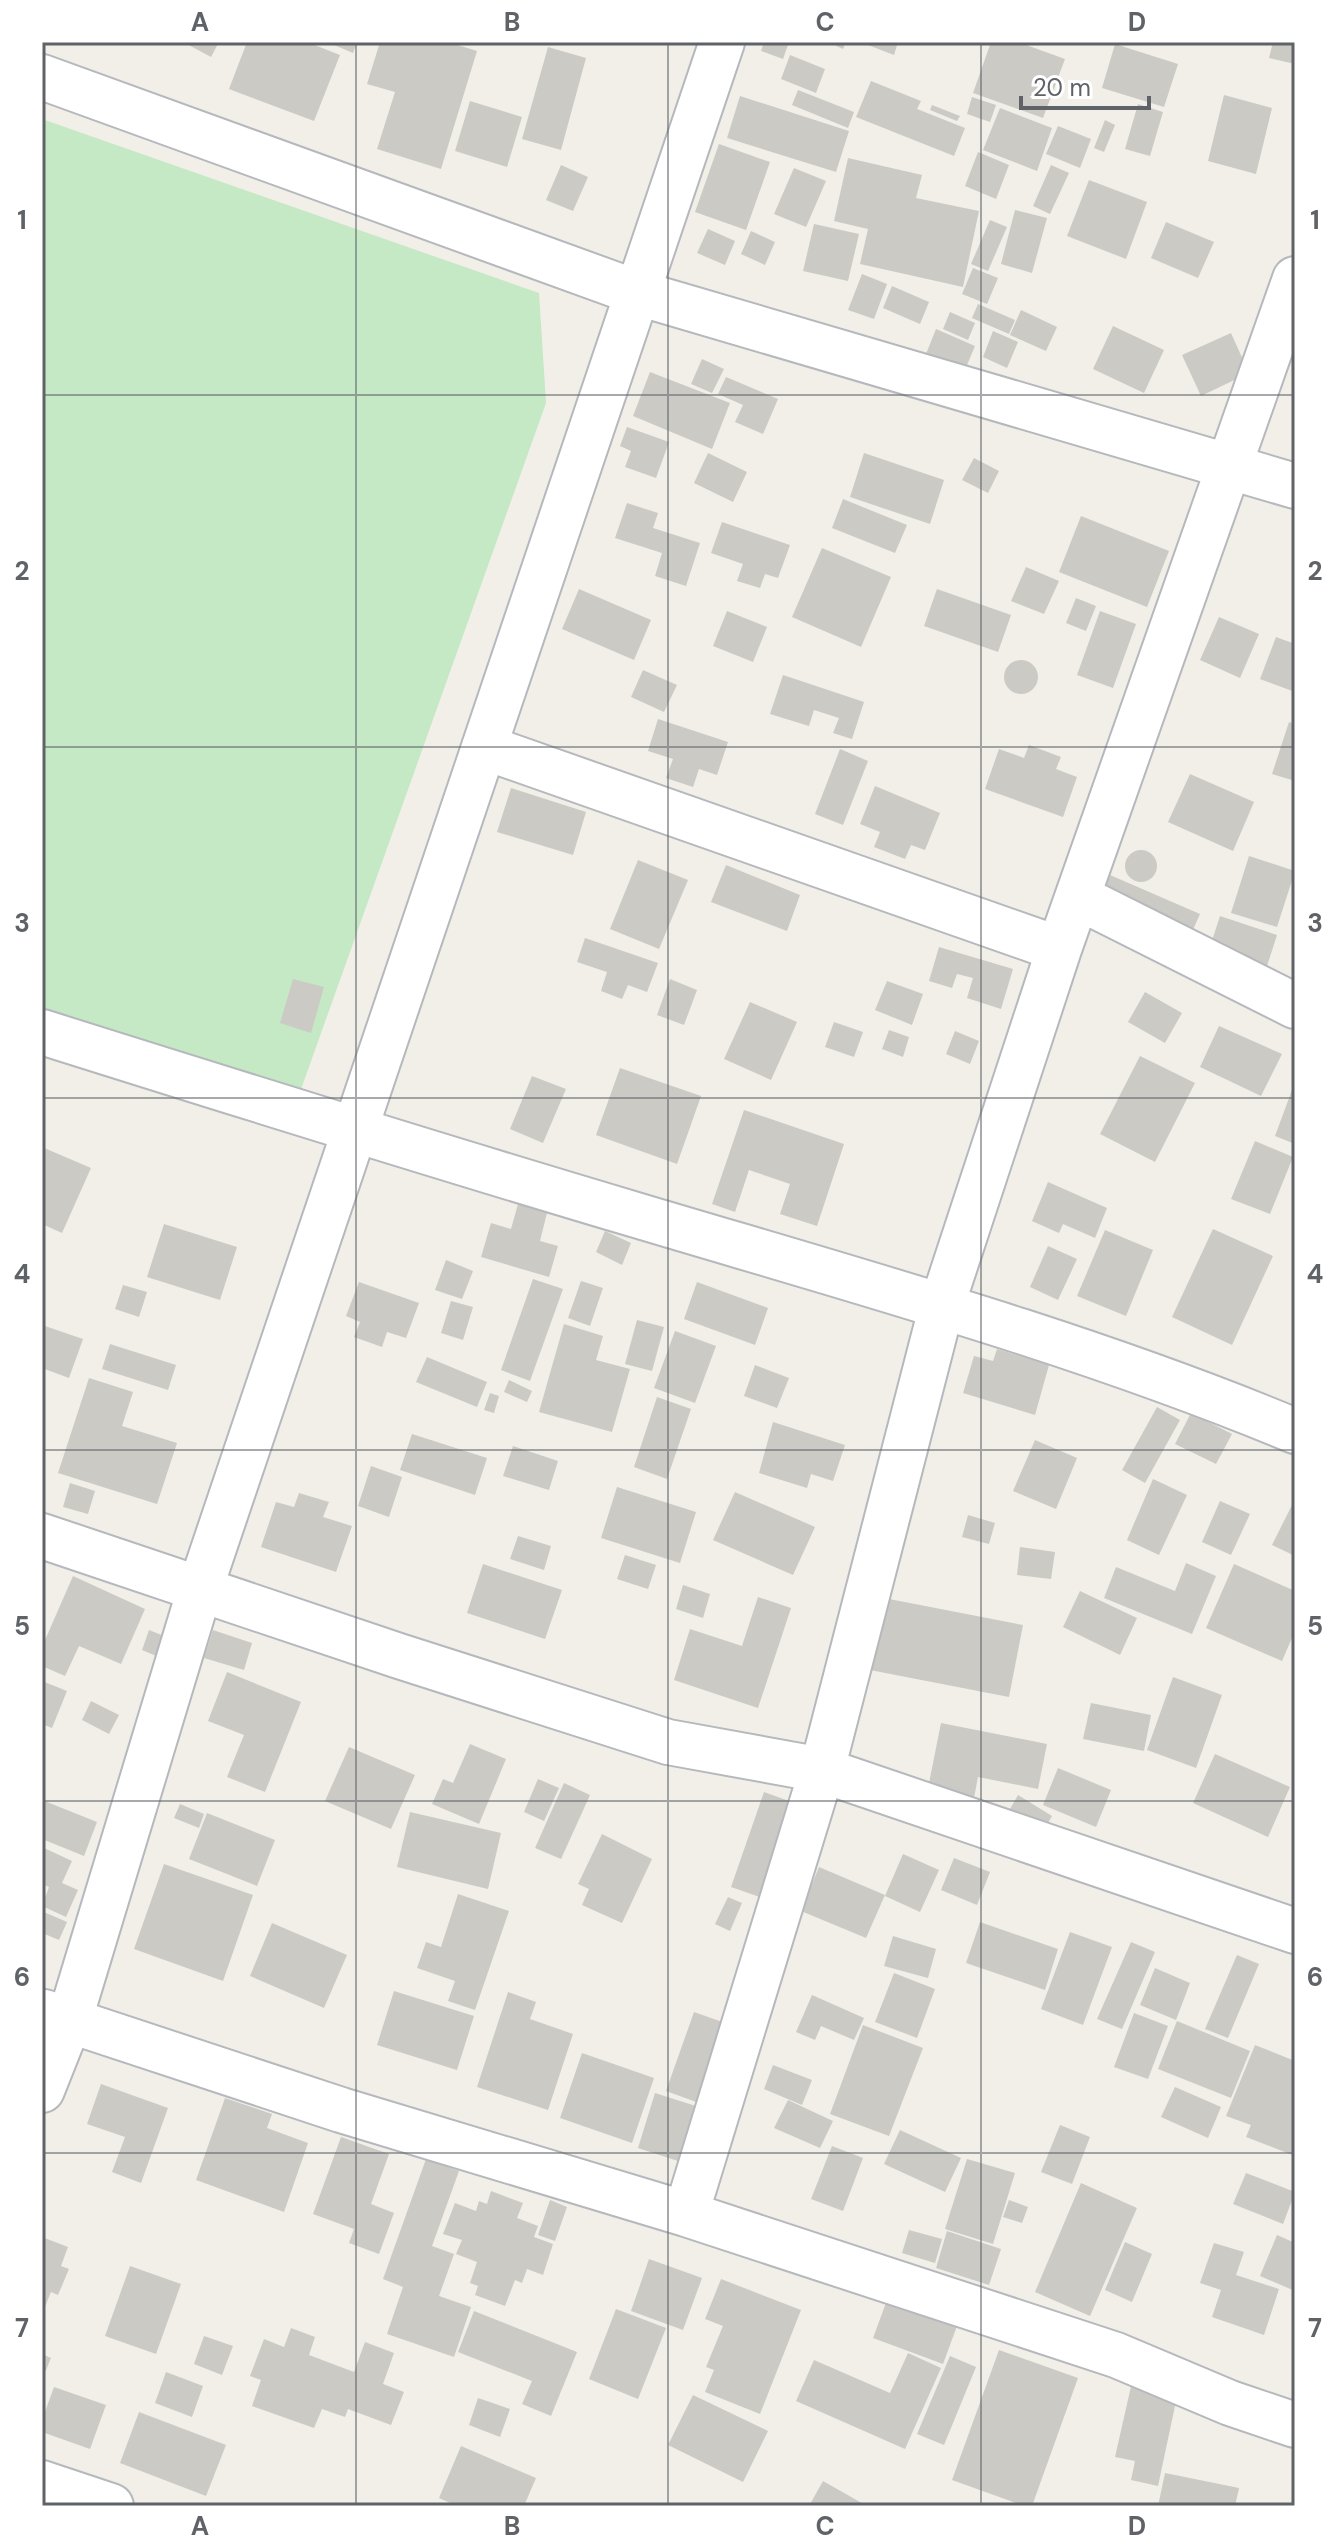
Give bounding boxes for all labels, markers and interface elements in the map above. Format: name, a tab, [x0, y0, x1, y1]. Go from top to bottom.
text: A	[191, 5, 209, 39]
text: B	[504, 5, 520, 39]
text: C	[815, 5, 835, 39]
text: D	[1128, 5, 1146, 39]
scale bar	[1021, 60, 1149, 110]
text: 20 m	[1033, 72, 1091, 103]
text: 1	[17, 203, 27, 237]
text: 1	[1310, 203, 1320, 237]
text: 2	[14, 554, 30, 588]
text: 2	[1307, 554, 1323, 588]
text: 3	[14, 906, 30, 940]
text: 3	[1307, 906, 1323, 940]
text: 4	[14, 1257, 30, 1291]
text: 4	[1307, 1257, 1323, 1291]
text: 5	[14, 1609, 30, 1643]
text: 5	[1307, 1609, 1323, 1643]
text: 6	[14, 1960, 30, 1994]
text: 6	[1307, 1960, 1323, 1994]
text: 7	[15, 2311, 29, 2345]
text: 7	[1308, 2311, 1322, 2345]
text: A	[191, 2509, 209, 2543]
text: B	[504, 2509, 520, 2543]
text: C	[815, 2509, 835, 2543]
text: D	[1128, 2509, 1146, 2543]

